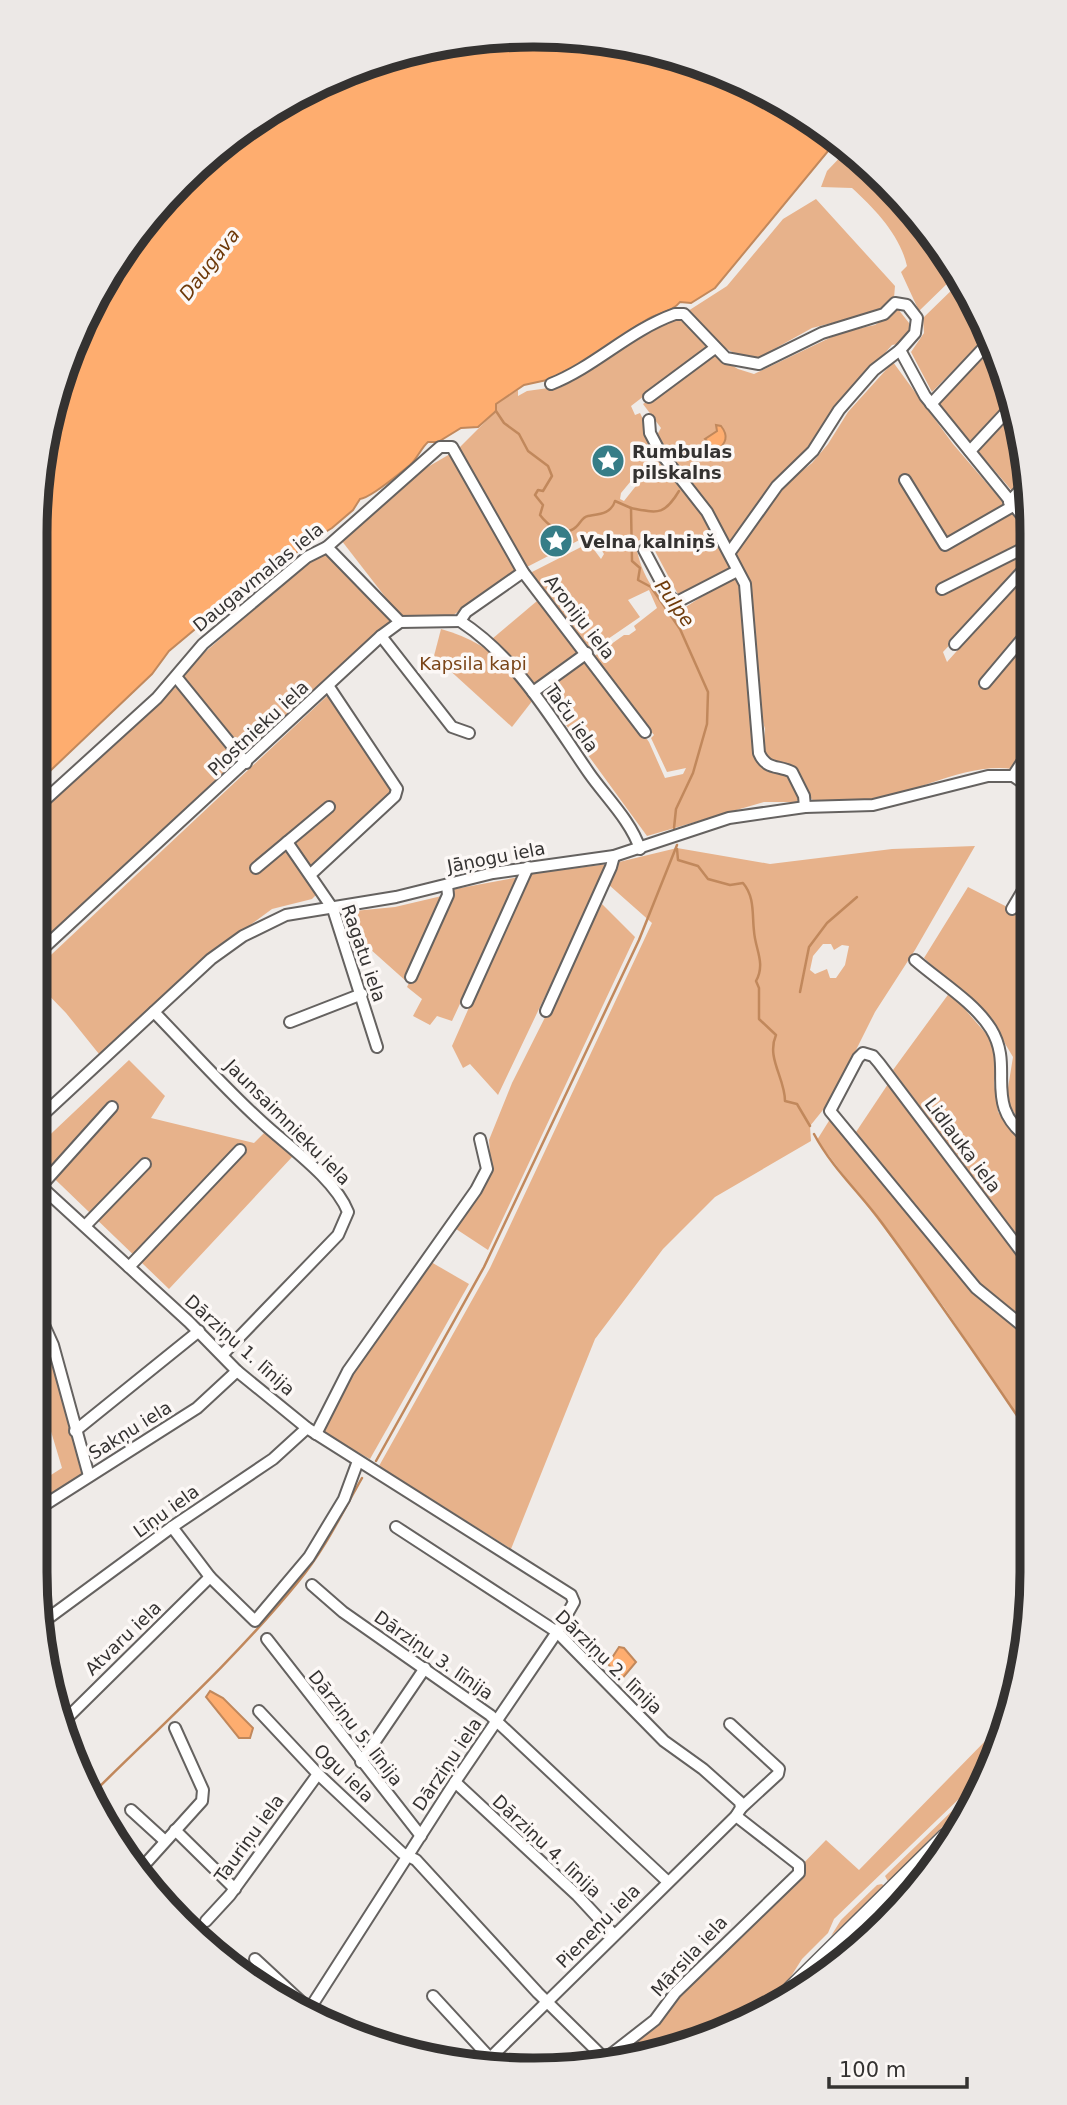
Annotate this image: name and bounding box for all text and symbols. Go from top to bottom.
water label: Daugava [174,224,244,304]
place label: Rumbulas pilskalns [632,441,732,483]
place icon: Rumbulas pilskalns [589,442,627,480]
street label: Daugavmalas iela [189,518,327,636]
place icon: Velna kalniņš [537,522,575,560]
place label: Velna kalniņš [580,531,715,552]
street label: Aroniju iela [541,571,619,663]
water label: Pulpe [651,575,699,631]
park label: Kapsila kapi [419,653,527,674]
street label: Plostnieku iela [203,676,313,780]
street label: Taču iela [540,679,603,756]
street label: Jāņogu iela [444,837,547,877]
street label: Ragatu iela [337,901,391,1005]
street label: Jaunsaimnieku iela [220,1054,355,1189]
street label: Lidlauka iela [921,1094,1005,1196]
street label: Dārziņu 1. līnija [181,1290,299,1400]
street label: Sakņu iela [85,1396,175,1464]
street label: Līņu iela [129,1480,203,1542]
street label: Atvaru iela [81,1597,165,1679]
street label: Dārziņu 3. līnija [370,1606,498,1704]
street label: Dārziņu 2. līnija [551,1606,667,1718]
street label: Dārziņu 5. līnija [304,1666,408,1790]
street label: Dārziņu iela [408,1714,486,1814]
street label: Ogu iela [310,1739,378,1807]
street label: Tauriņu iela [209,1790,288,1887]
street label: Dārziņu 4. līnija [488,1790,606,1902]
street label: Pieneņu iela [552,1880,644,1972]
street label: Mārsila iela [646,1911,732,2001]
scale bar [829,2046,967,2090]
text: 100 m [839,2058,906,2082]

